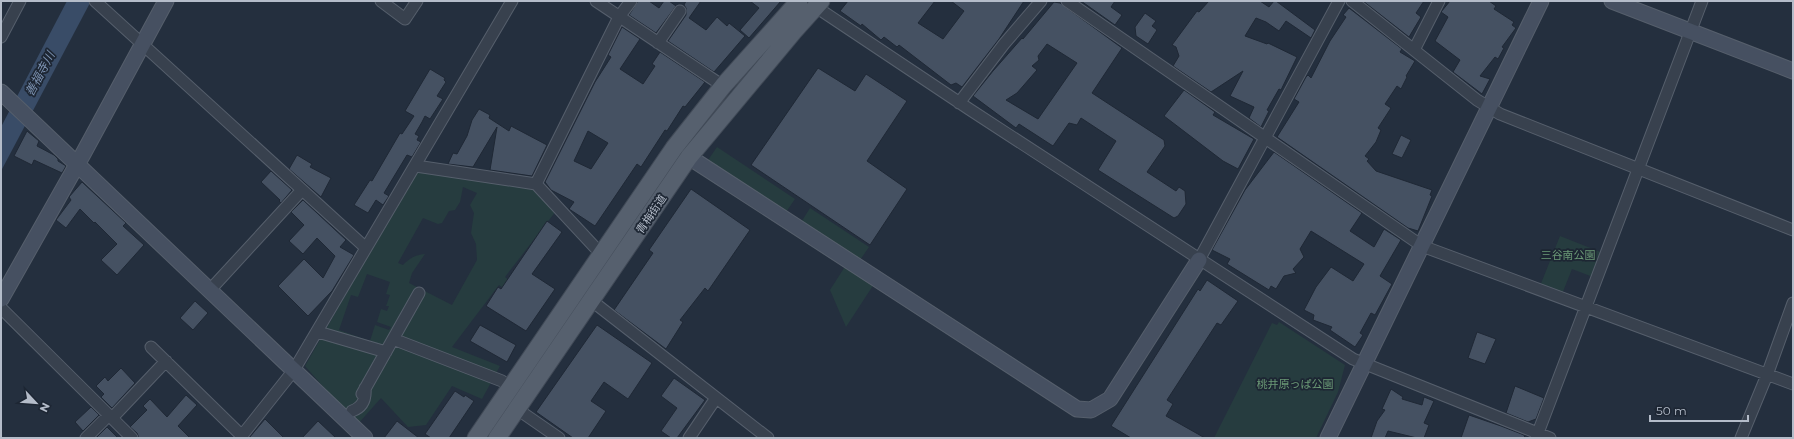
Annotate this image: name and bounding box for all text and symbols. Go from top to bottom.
water label: 善福寺川 [22,47,58,98]
street label: 青梅街道 [633,192,669,236]
park label: 三谷南公園 [1541,248,1596,262]
park label: 桃井原っぱ公園 [1257,377,1334,391]
north arrow [16,383,56,423]
scale bar [1650,397,1748,423]
text: N [37,400,53,414]
text: 50 m [1656,403,1687,418]

